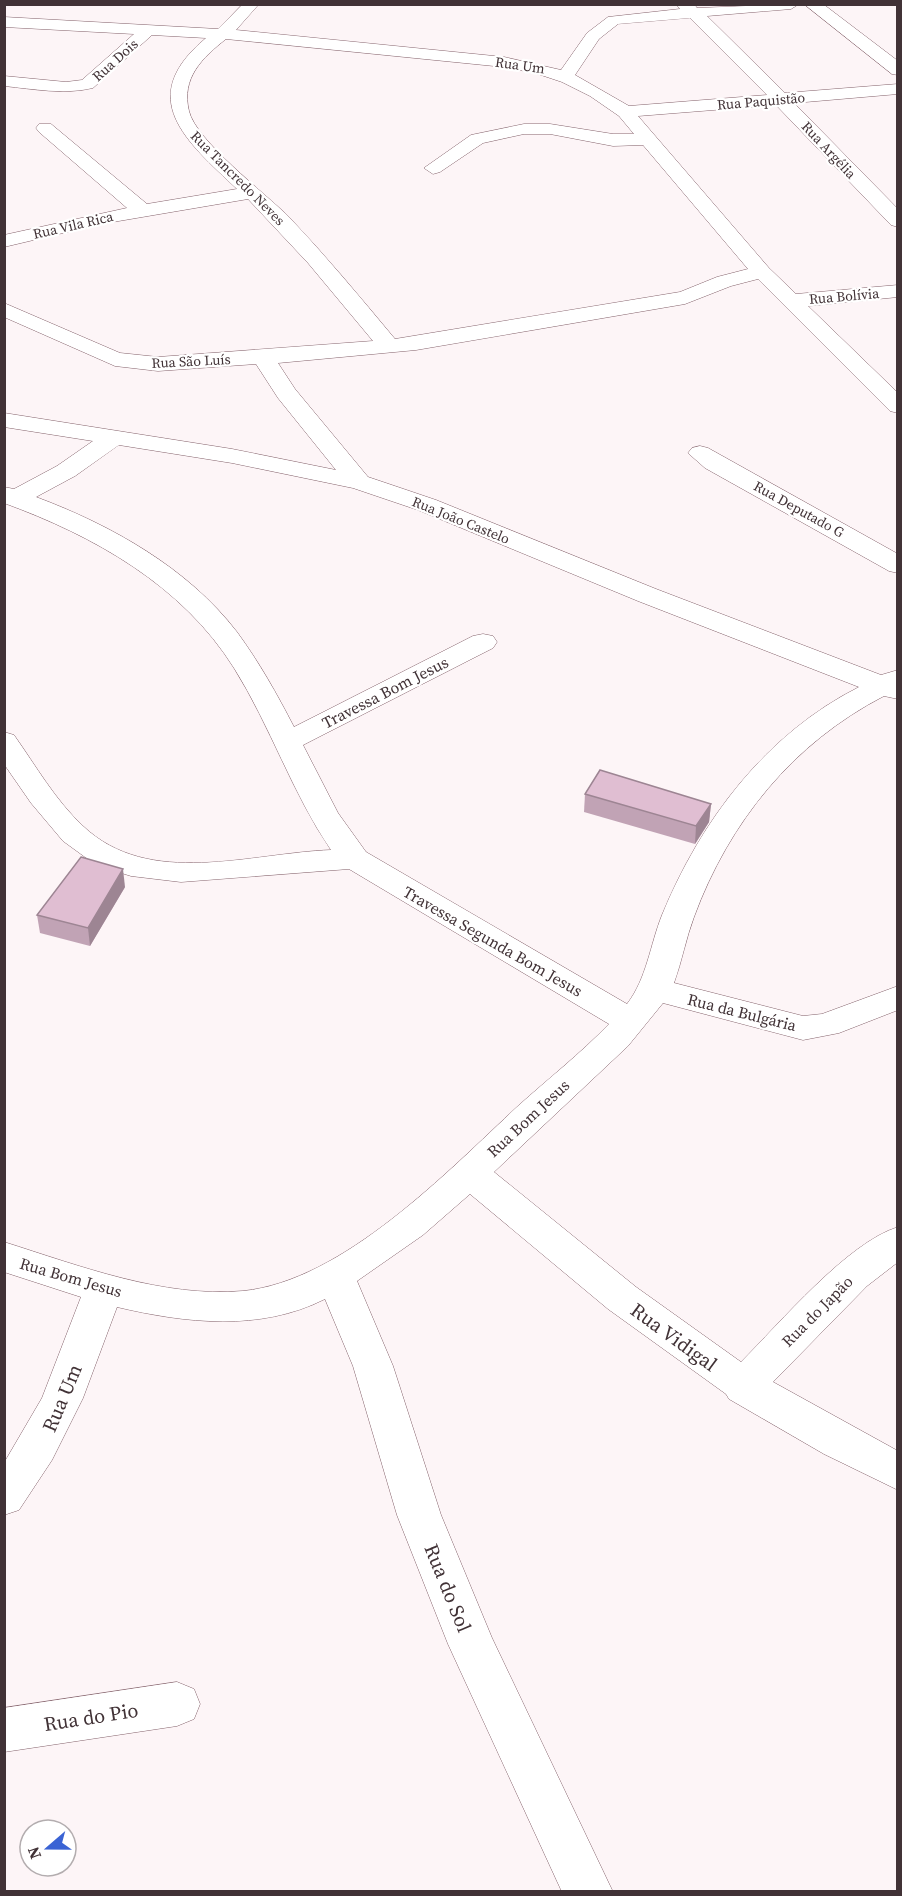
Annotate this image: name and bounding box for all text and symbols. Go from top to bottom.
street label: Rua Dois [88,34,142,86]
street label: Rua Um [494,52,546,78]
street label: Rua Paquistão [716,87,806,115]
street label: Rua Argélia [797,117,862,184]
street label: Rua Tancredo Neves [186,126,290,230]
street label: Rua Vila Rica [31,206,116,244]
street label: Rua Bolívia [808,283,881,309]
street label: Rua São Luís [151,349,231,373]
street label: Rua Deputado G [750,476,848,542]
street label: Rua João Castelo [409,491,513,549]
street label: Travessa Bom Jesus [318,651,452,733]
street label: Travessa Segunda Bom Jesus [399,881,587,1001]
street label: Rua da Bulgária [685,988,800,1036]
street label: Rua Bom Jesus [482,1074,574,1162]
street label: Rua Bom Jesus [17,1252,125,1302]
street label: Rua do Japão [776,1270,858,1352]
street label: Rua Vidigal [625,1296,723,1378]
street label: Rua Um [35,1360,89,1436]
street label: Rua do Sol [418,1540,478,1637]
street label: Rua do Pio [42,1696,140,1738]
north arrow [18,1818,78,1878]
text: N [21,1844,46,1862]

